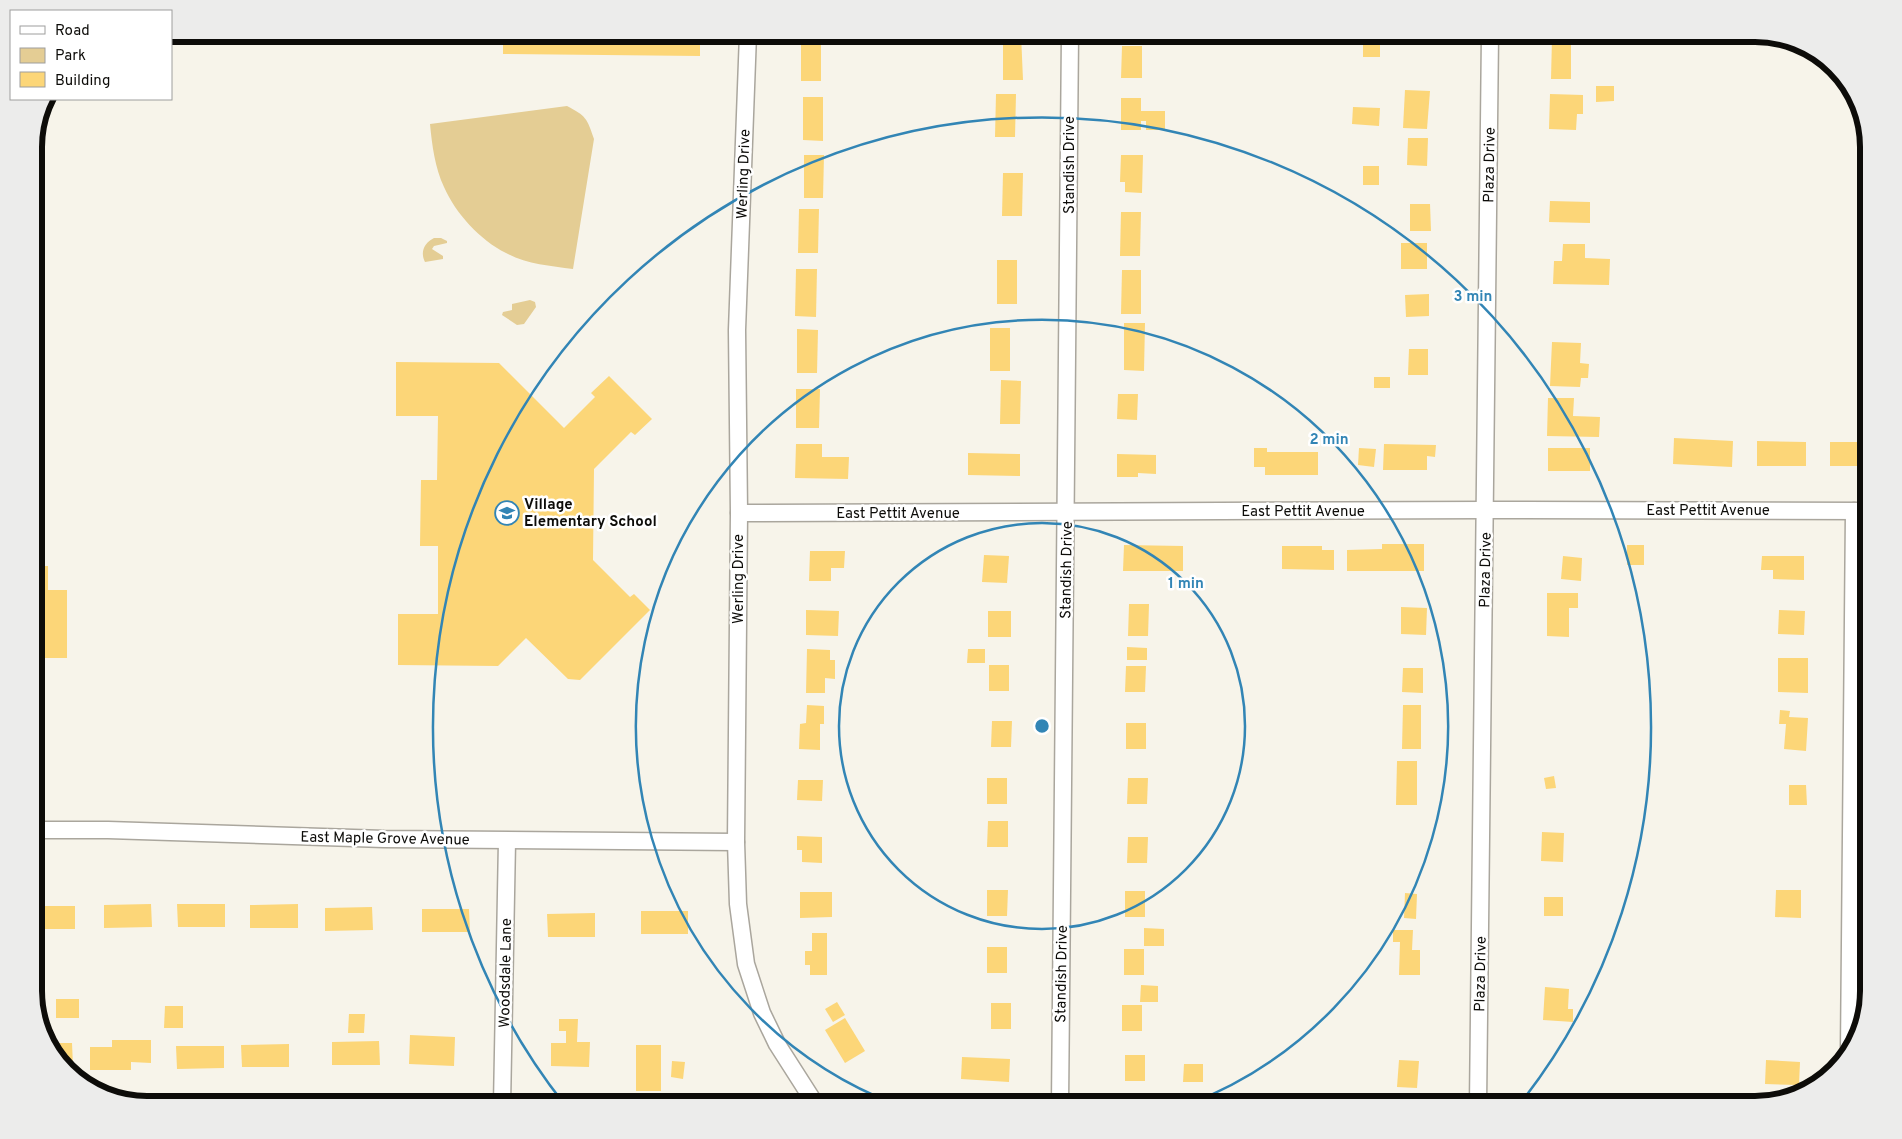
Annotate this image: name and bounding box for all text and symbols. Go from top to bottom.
legend [10,10,172,100]
text: Road [55,22,90,41]
text: Park [55,47,86,66]
text: Building [55,72,110,91]
street label: Standish Drive [1061,116,1080,214]
street label: Plaza Drive [1480,127,1501,203]
street label: Werling Drive [733,129,756,219]
text: 3 min [1453,288,1493,307]
text: 2 min [1309,431,1349,450]
place label: Village Elementary School [524,496,657,532]
school or university icon: Village Elementary School [494,500,520,526]
street label: East Pettit Avenue [1646,502,1770,521]
street label: East Pettit Avenue [1241,503,1365,522]
street label: East Pettit Avenue [836,505,960,524]
street label: Standish Drive [1057,521,1078,619]
street label: Plaza Drive [1476,532,1497,608]
street label: Werling Drive [730,534,749,624]
text: 1 min [1168,575,1204,594]
centre of rings [1033,717,1051,735]
street label: East Maple Grove Avenue [300,829,470,850]
street label: Woodsdale Lane [496,918,517,1028]
street label: Standish Drive [1052,925,1073,1023]
street label: Plaza Drive [1471,936,1492,1012]

